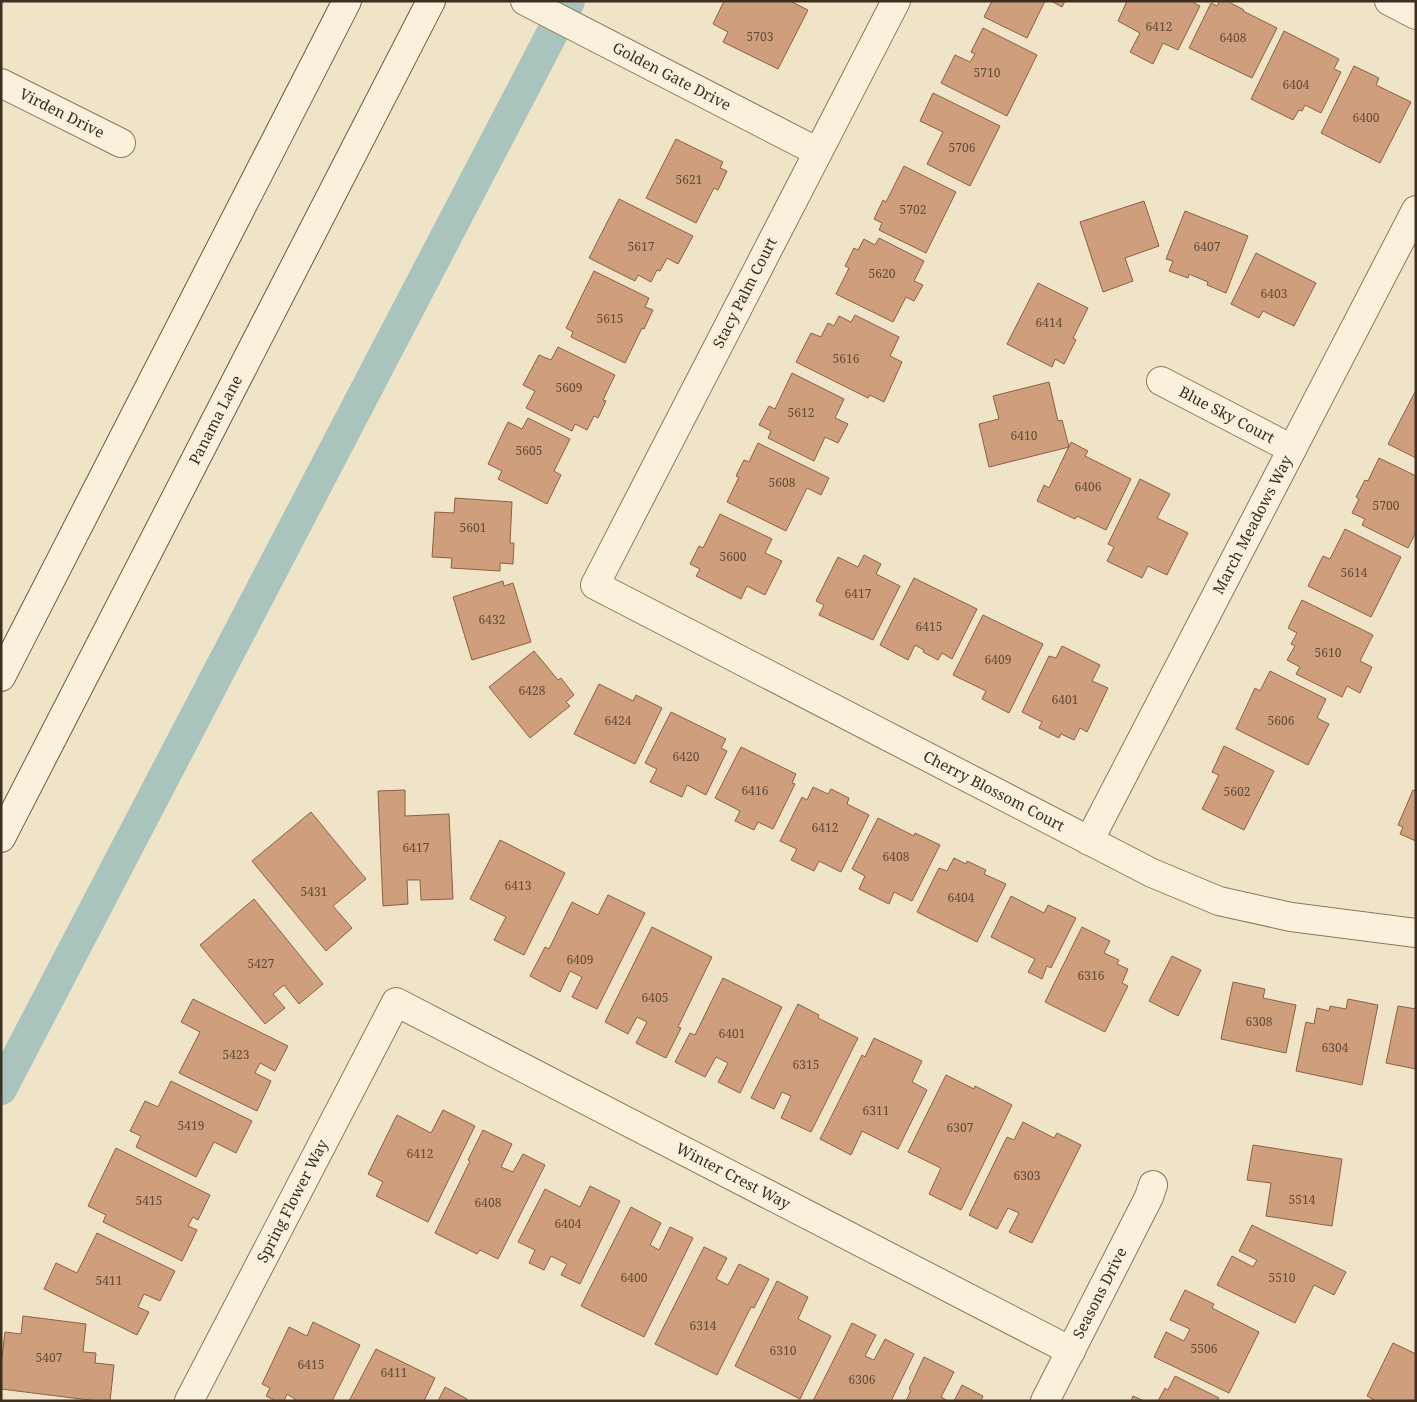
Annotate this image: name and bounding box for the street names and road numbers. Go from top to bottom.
street label: Golden Gate Drive [609,37,735,115]
street label: Virden Drive [16,83,108,142]
street label: Stacy Palm Court [708,234,781,351]
street label: Panama Lane [184,371,246,468]
street label: Blue Sky Court [1176,381,1278,447]
street label: March Meadows Way [1208,451,1296,597]
street label: Cherry Blossom Court [920,746,1068,835]
street label: Spring Flower Way [251,1135,332,1266]
street label: Winter Crest Way [673,1138,795,1213]
street label: Seasons Drive [1067,1244,1131,1342]

